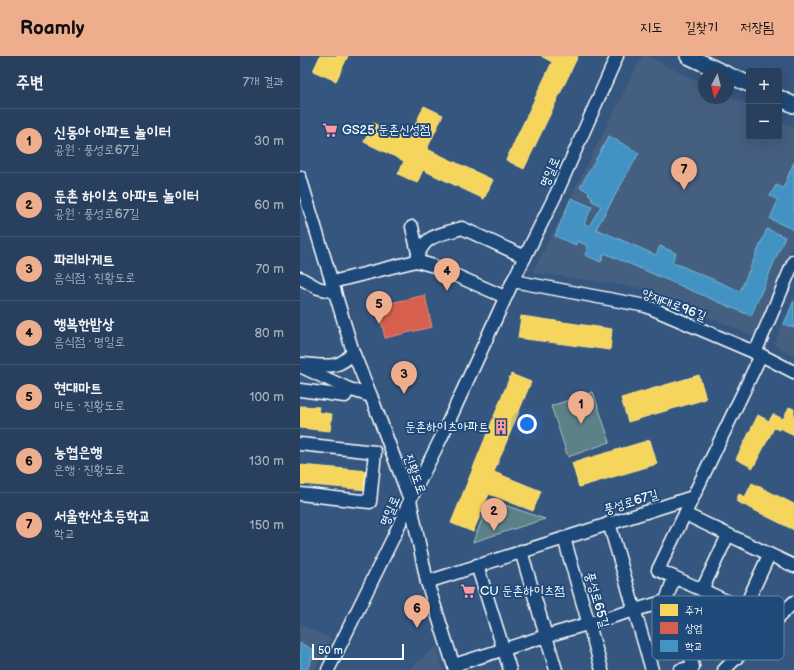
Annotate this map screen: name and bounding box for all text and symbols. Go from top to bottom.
text: Roamly [20,17,84,40]
text: 지도 [640,19,662,36]
text: 길찾기 [684,19,718,36]
text: 저장됨 [740,19,774,36]
north arrow [698,68,734,104]
map controls [746,68,782,140]
button: + [746,68,782,104]
text: 주변 [16,73,43,93]
text: 7개 결과 [243,74,284,90]
button: − [746,104,782,140]
supermarket icon: GS25 둔촌신성점 [321,121,339,139]
place label: GS25 둔촌신성점 [342,122,431,138]
text: 신동아 아파트 놀이터 [54,123,171,142]
text: 1 [26,133,32,149]
text: 30 m [254,133,284,149]
text: 공원 · 풍성로67길 [54,142,140,158]
street label: 명일로 [536,154,564,190]
pin: 7 [671,157,697,190]
text: 둔촌 하이츠 아파트 놀이터 [54,187,199,206]
text: 2 [25,197,33,213]
text: 60 m [254,197,284,213]
text: 공원 · 풍성로67길 [54,206,140,222]
text: 파리바게트 [54,251,114,270]
pin: 4 [434,258,460,291]
text: 3 [25,261,33,277]
text: 70 m [256,261,284,277]
text: 음식점 · 진황도로 [54,270,136,286]
street label: 양재대로96길 [640,285,708,325]
pin: 5 [366,291,392,324]
text: 행복한밥상 [54,315,114,334]
text: 4 [25,325,33,341]
text: 80 m [255,325,284,341]
text: 음식점 · 명일로 [54,334,125,350]
pin: 3 [391,361,417,394]
text: 현대마트 [54,379,102,398]
text: 5 [25,389,33,405]
text: 100 m [249,389,284,405]
pin: 1 [568,391,594,424]
text: 마트 · 진황도로 [54,398,125,414]
your location [517,414,537,434]
building icon: 둔촌하이츠아파트 [492,418,510,436]
place label: 둔촌하이츠아파트 [405,419,489,435]
text: 농협은행 [54,443,102,462]
street label: 진황도로 [400,452,430,496]
text: 6 [25,453,33,469]
text: 130 m [249,453,284,469]
text: 은행 · 진황도로 [54,462,125,478]
street label: 풍성로67길 [602,486,660,518]
street label: 명일로 [376,493,404,529]
pin: 2 [481,498,507,531]
text: 서울한산초등학교 [54,507,151,526]
text: 7 [25,517,33,533]
text: 150 m [250,517,284,533]
text: 학교 [54,526,75,542]
street label: 풍성로65길 [581,570,613,630]
supermarket icon: CU 둔촌하이츠점 [459,582,477,600]
place label: CU 둔촌하이츠점 [480,583,565,599]
pin: 6 [404,595,430,628]
legend [652,596,784,660]
text: 주거 [685,604,703,617]
text: 상업 [685,622,703,635]
text: 학교 [685,640,703,653]
scale bar [312,642,404,661]
text: 50 m [318,644,343,657]

